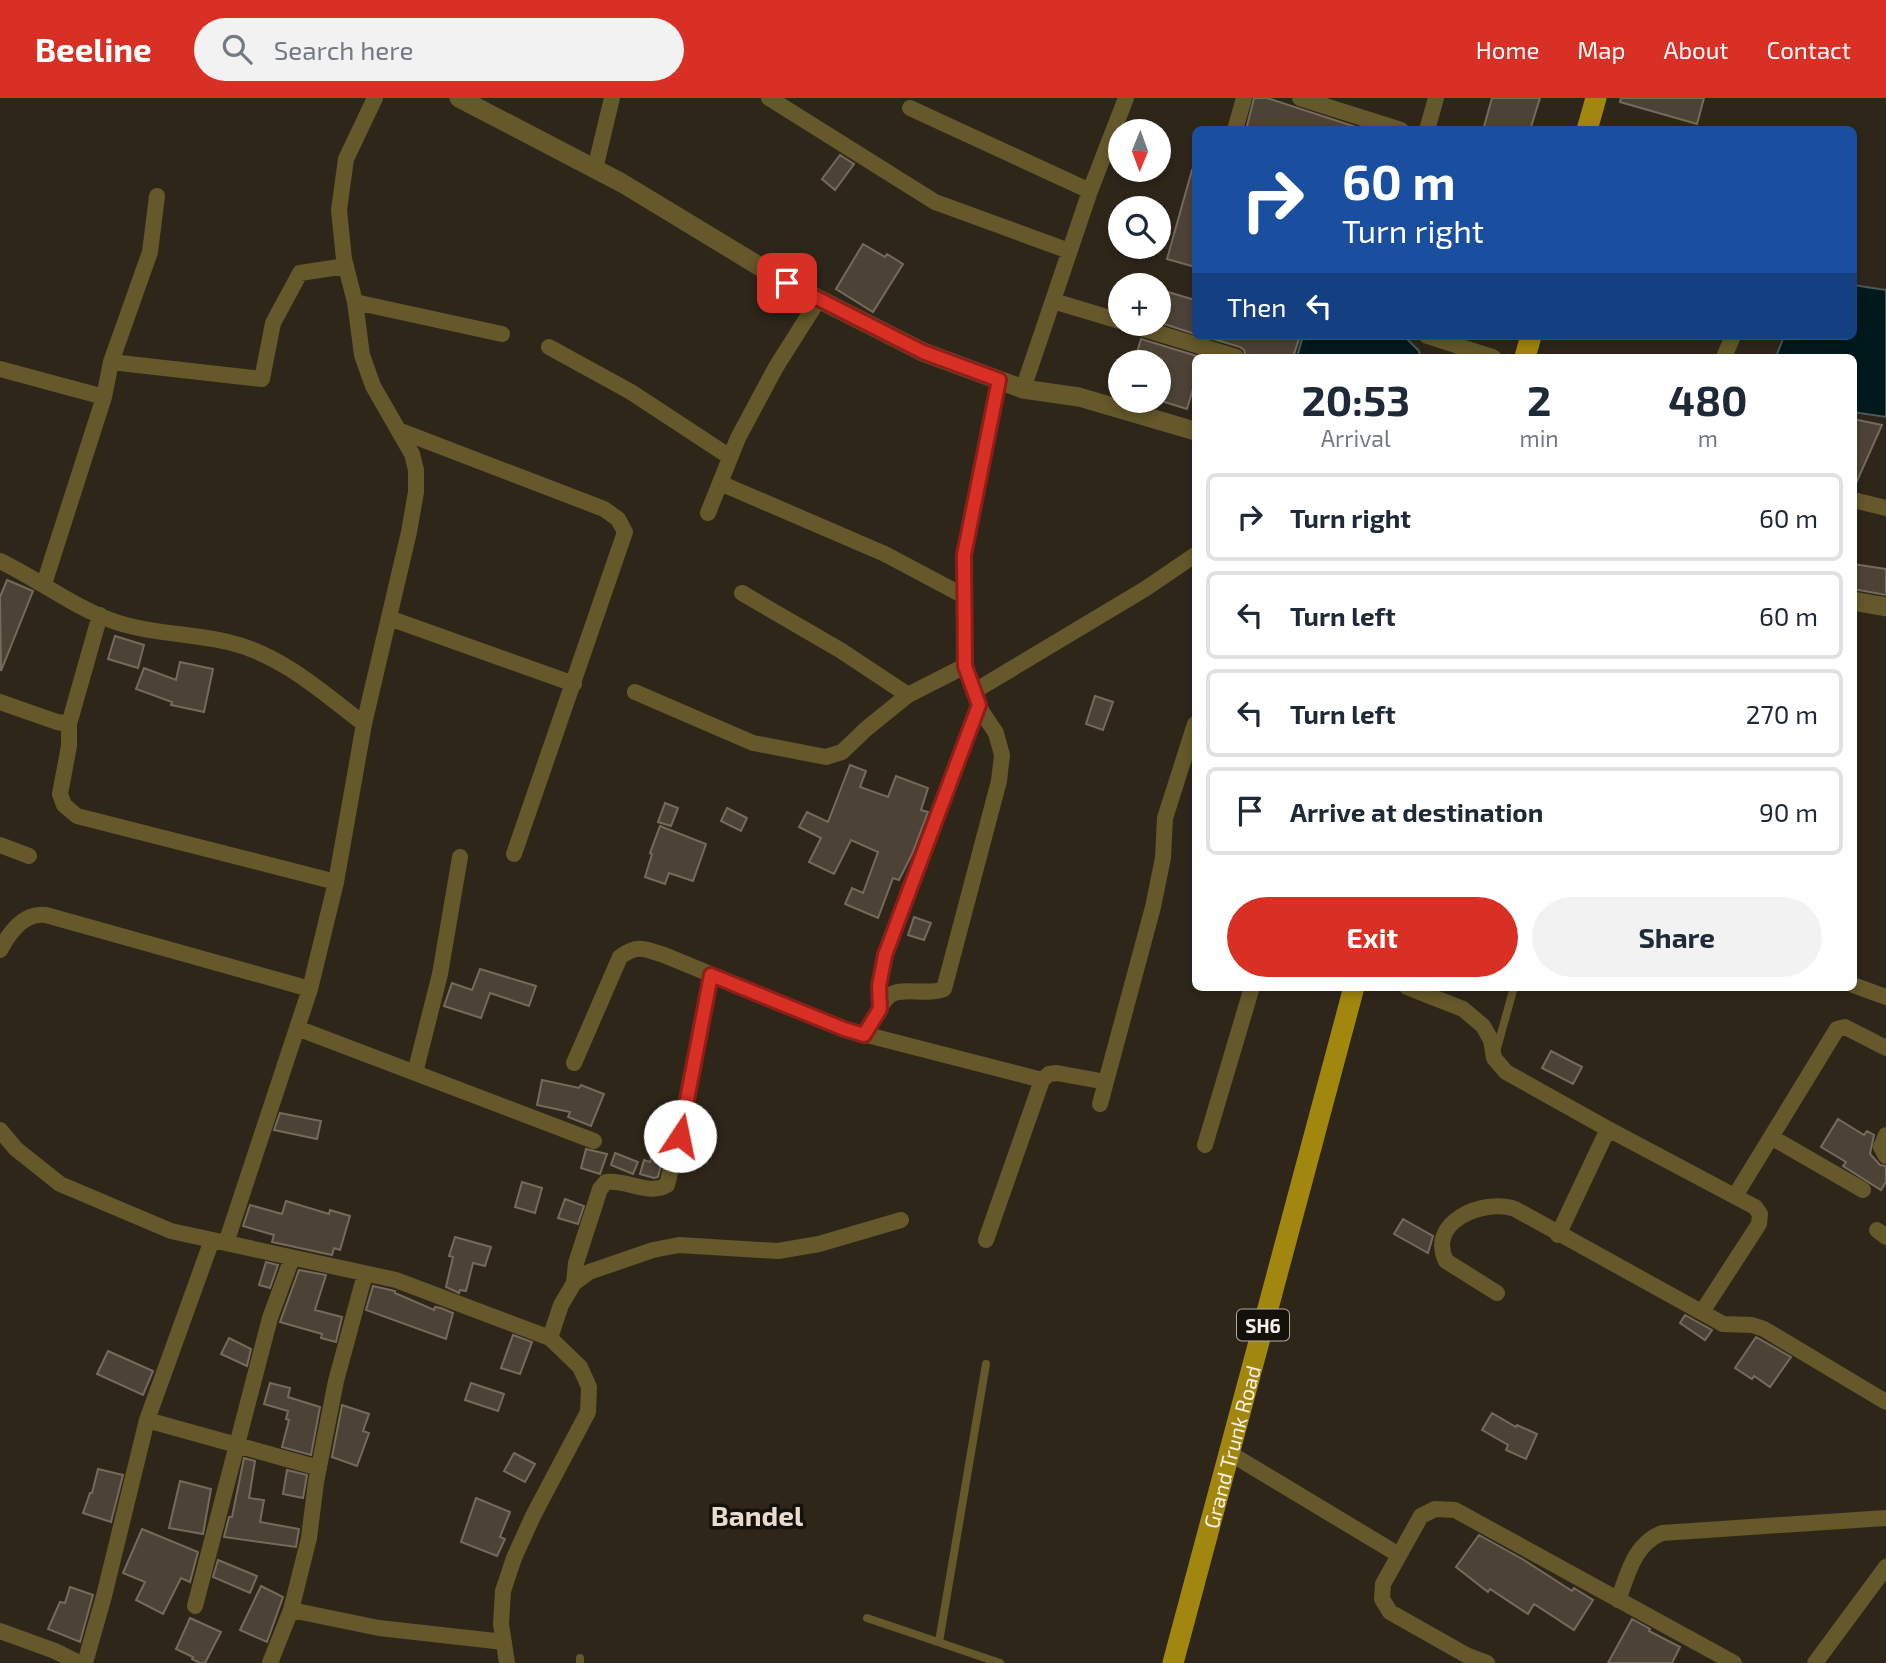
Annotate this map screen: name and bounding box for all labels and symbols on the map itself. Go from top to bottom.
north arrow [1108,119,1171,182]
pin [757,253,817,313]
position arrow [643,1099,717,1173]
road number: SH6 [1237,1310,1289,1340]
street label: Grand Trunk Road [1197,1362,1265,1531]
district label: Bandel [711,1498,804,1532]

